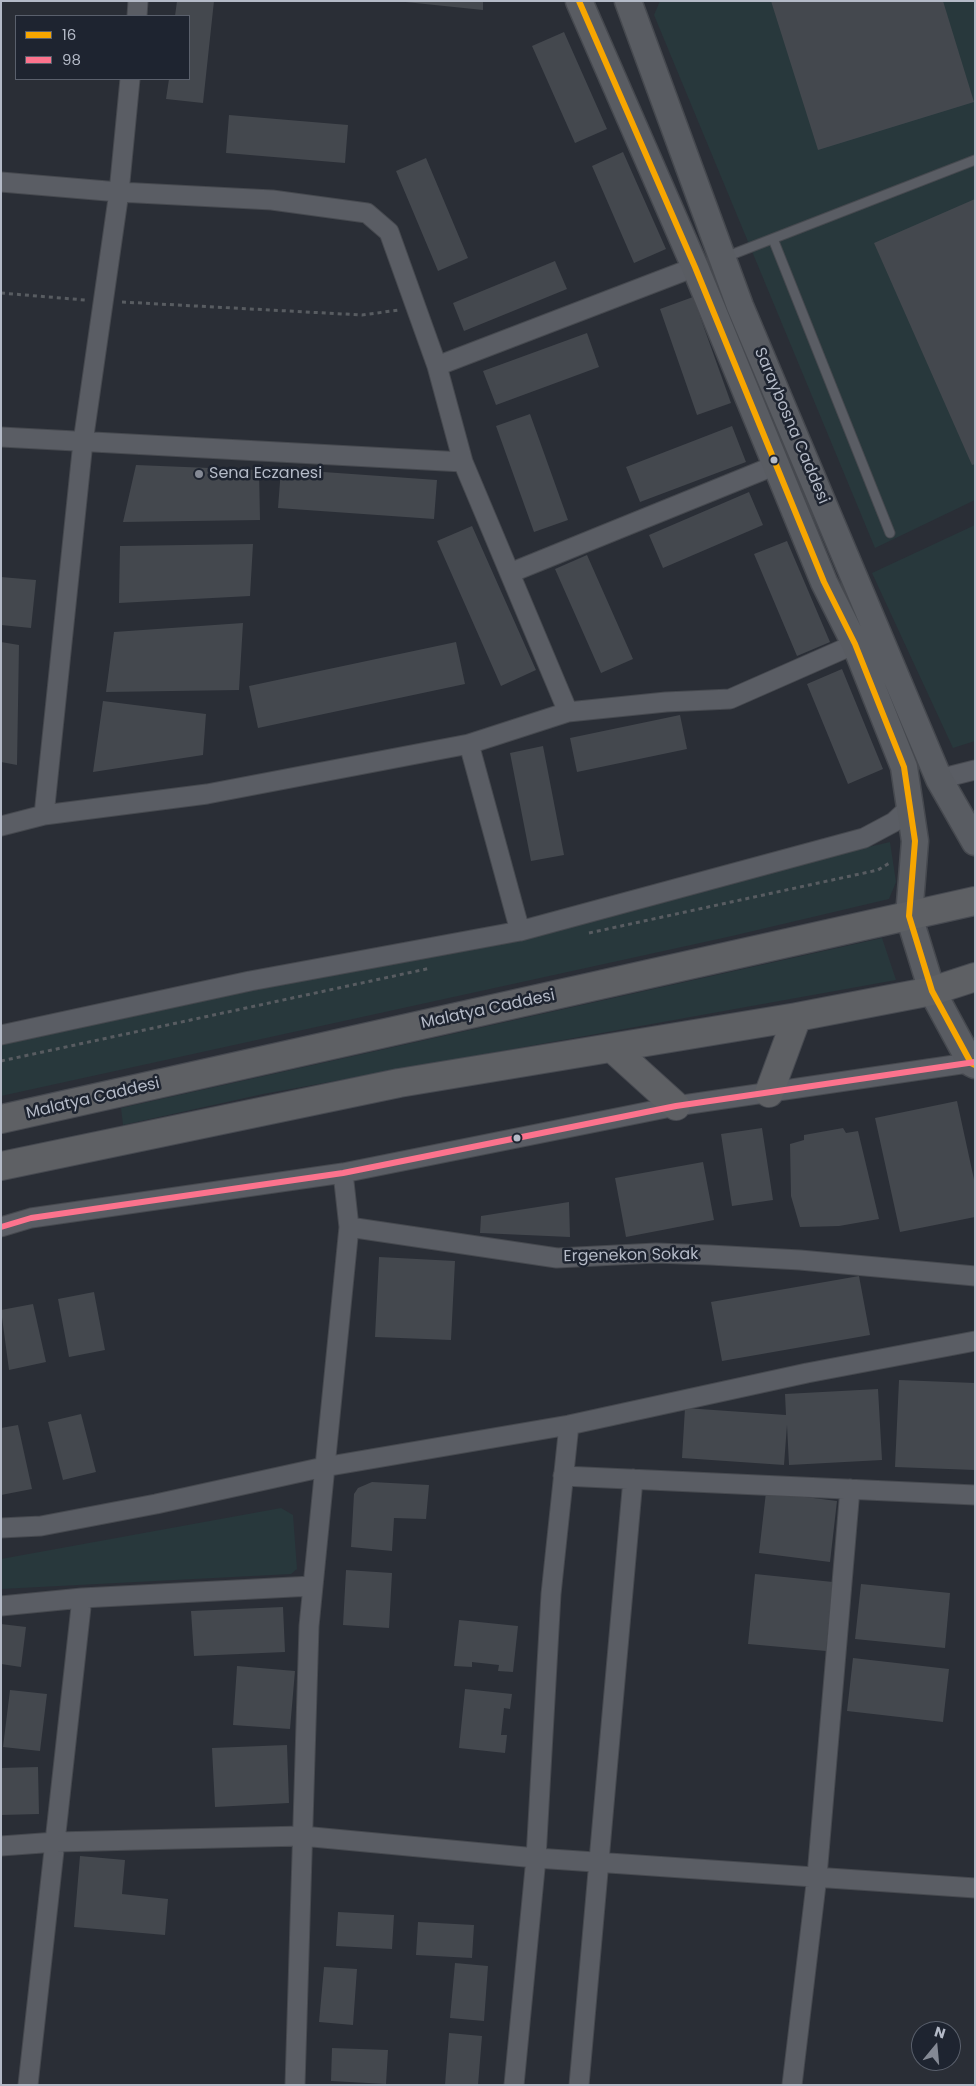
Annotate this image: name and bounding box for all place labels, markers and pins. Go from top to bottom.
unlabelled marker [769,455,779,465]
place label: Sena Eczanesi [209,464,322,484]
marker: Sena Eczanesi [193,468,205,480]
unlabelled marker [512,1133,522,1143]

